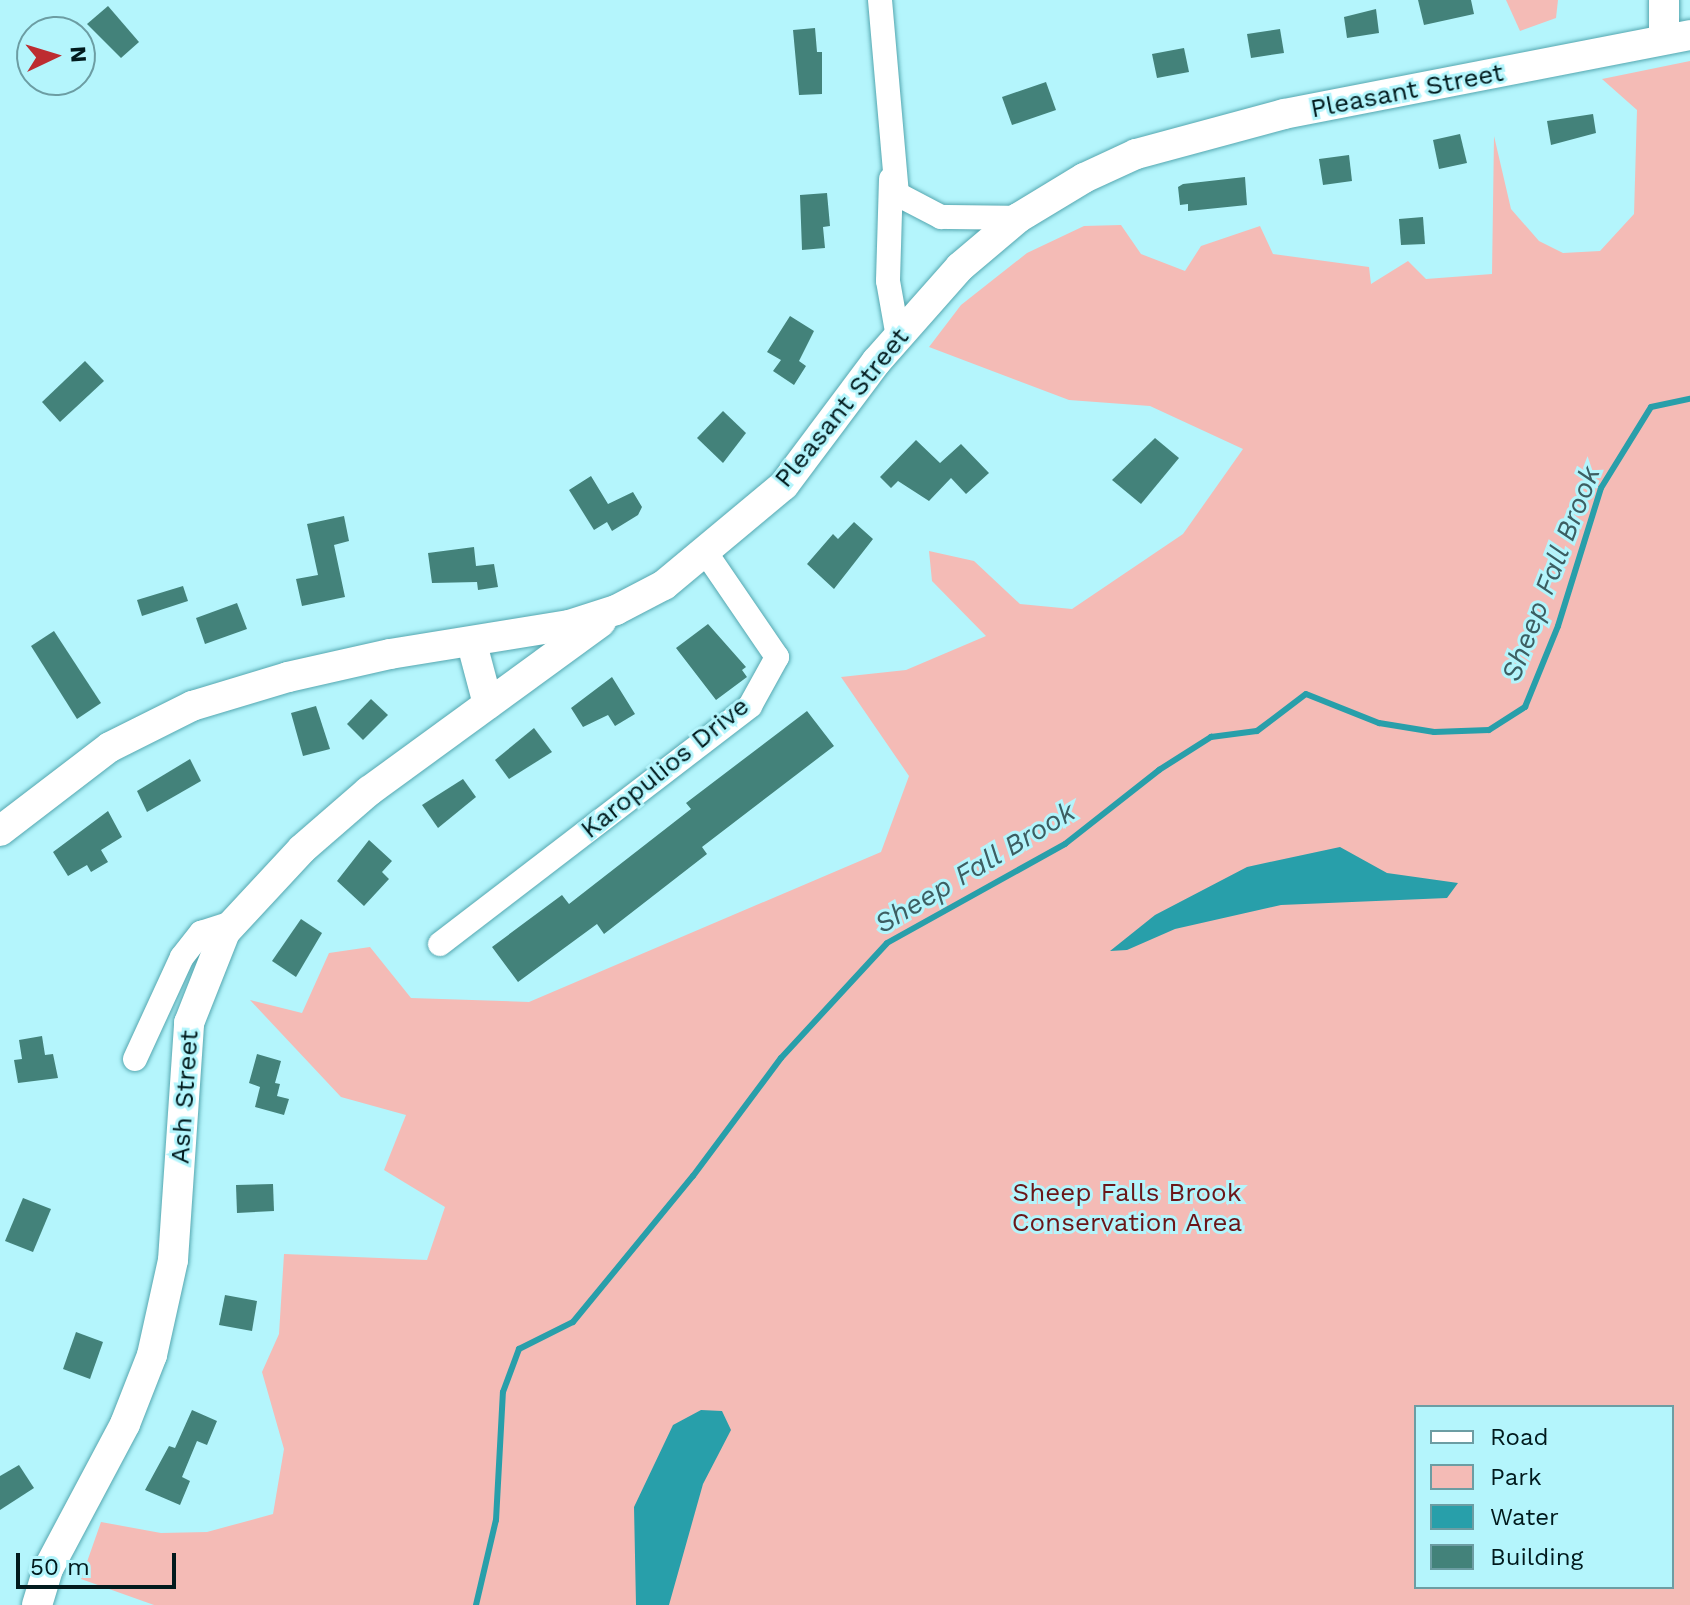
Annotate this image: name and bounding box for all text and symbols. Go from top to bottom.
north arrow [16,16,96,96]
text: N [65,45,91,63]
street label: Pleasant Street [1308,57,1506,125]
street label: Pleasant Street [768,322,916,494]
water label: Sheep Fall Brook [1494,461,1608,687]
street label: Karopulios Drive [575,691,755,845]
water label: Sheep Fall Brook [868,795,1082,941]
street label: Ash Street [165,1029,205,1165]
park label: Sheep Falls Brook Conservation Area [1011,1177,1243,1238]
legend [1414,1405,1674,1589]
text: Road [1490,1423,1549,1451]
text: Park [1490,1463,1542,1491]
text: Water [1490,1503,1559,1531]
scale bar [20,1537,180,1587]
text: Building [1490,1543,1583,1571]
text: 50 m [30,1553,90,1581]

